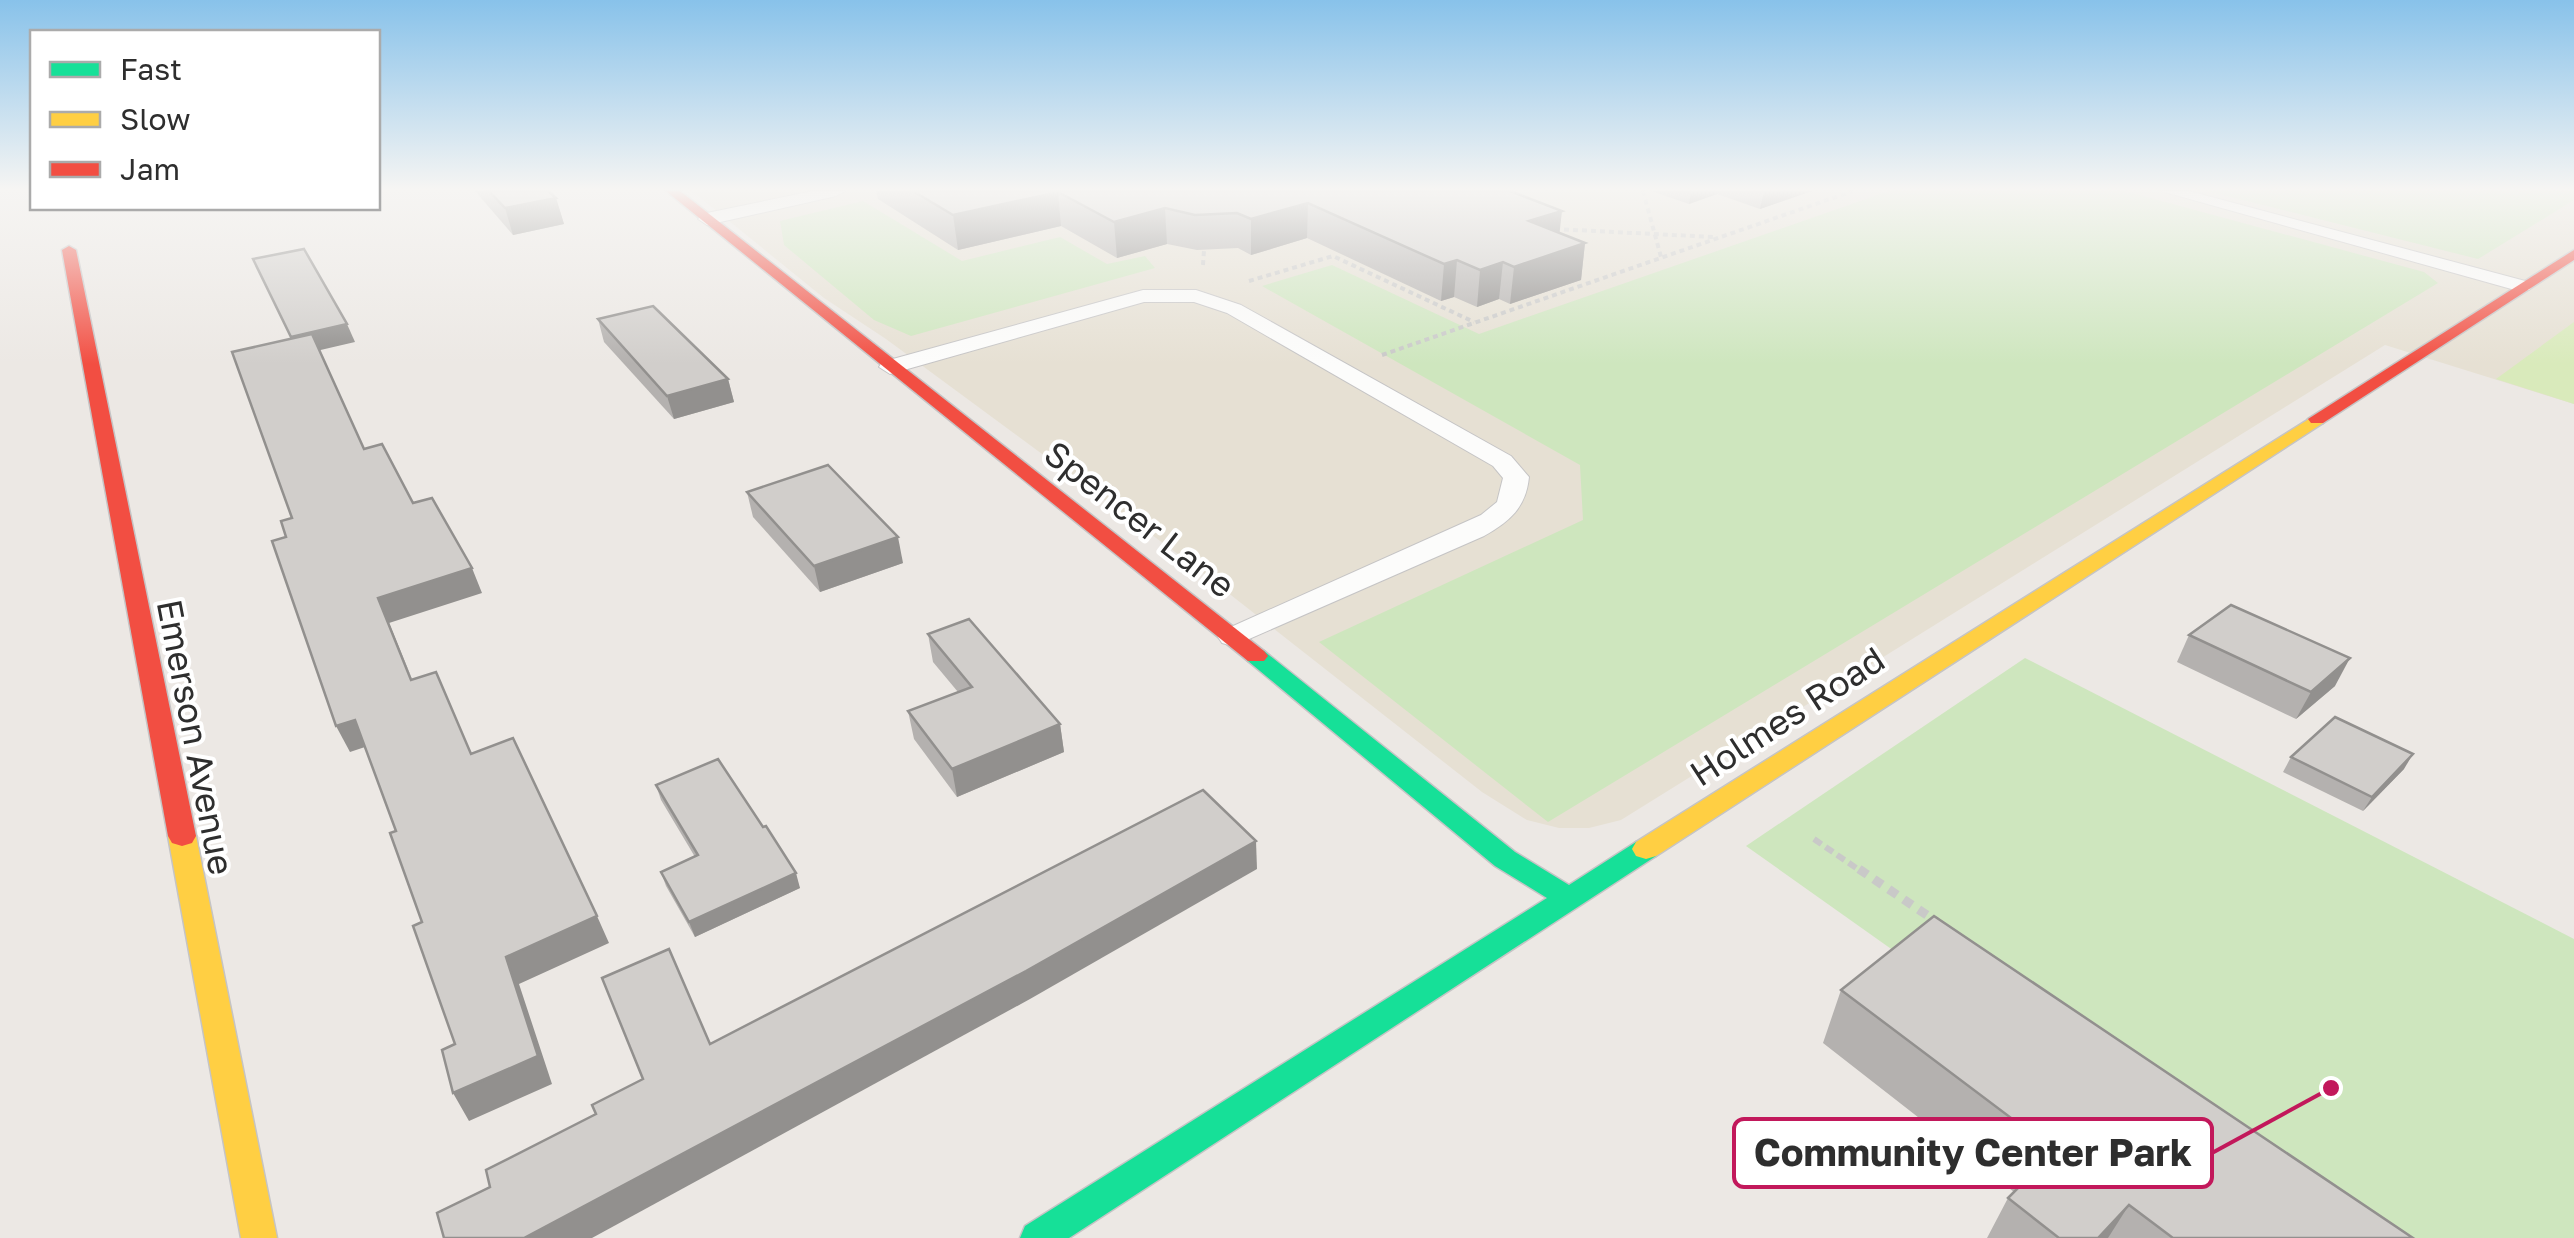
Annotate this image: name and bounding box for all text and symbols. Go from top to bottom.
legend [30,30,380,210]
text: Fast [120,51,182,87]
text: Slow [120,101,191,137]
text: Jam [120,151,180,187]
street label: Spencer Lane [1037,432,1243,606]
street label: Emerson Avenue [149,596,243,878]
street label: Holmes Road [1682,638,1892,794]
callout: Community Center Park [1734,1119,2212,1187]
text: Community Center Park [1754,1129,2192,1175]

